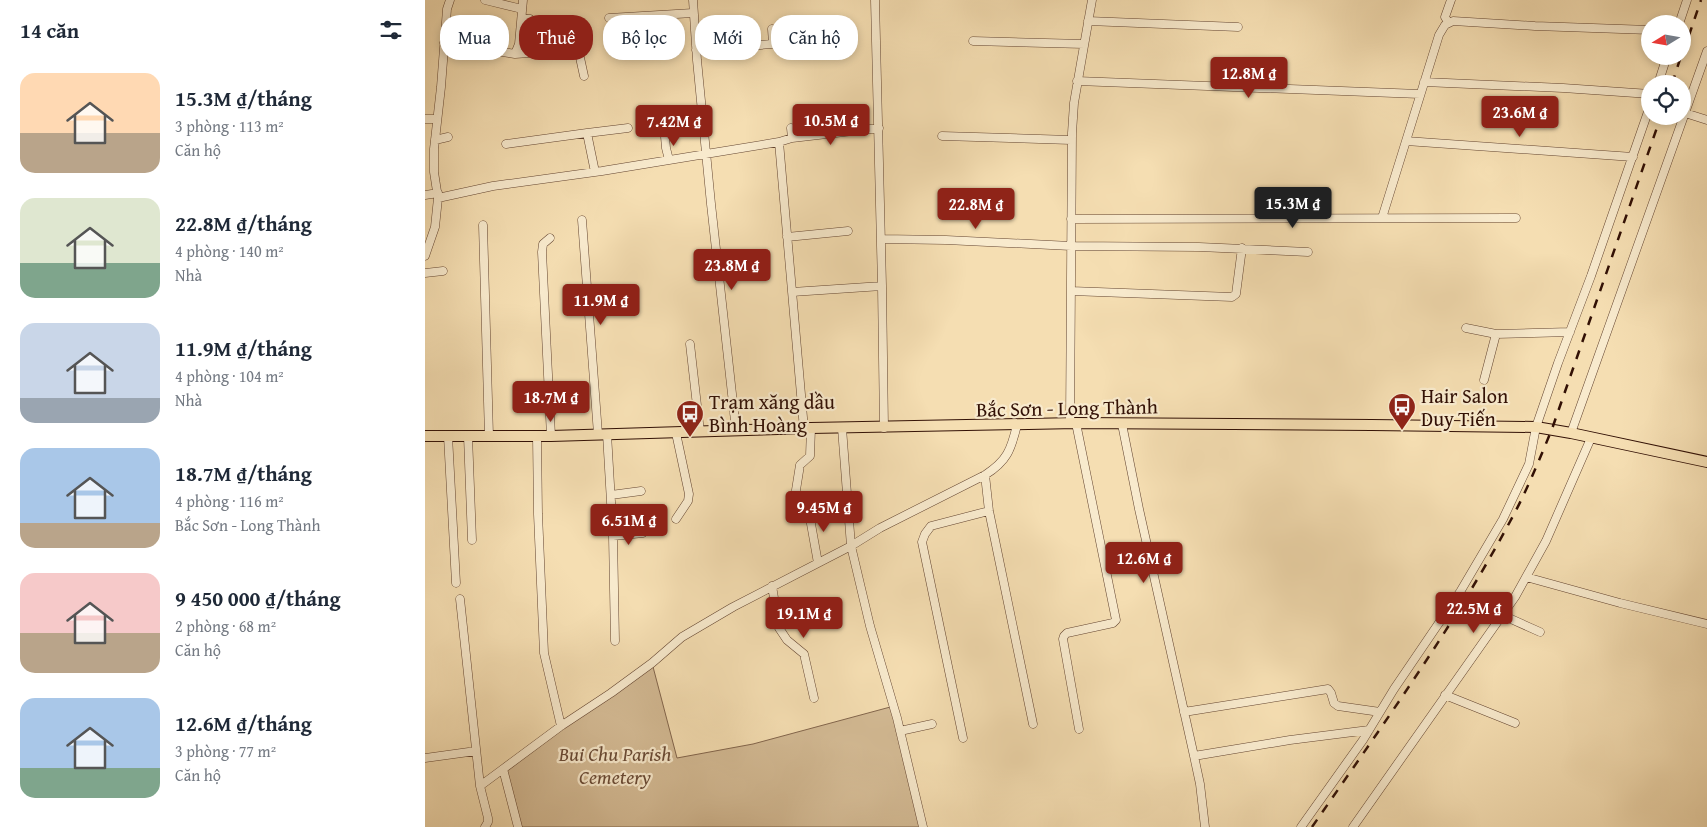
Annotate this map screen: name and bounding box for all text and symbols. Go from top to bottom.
text: 14 căn [20,15,79,46]
chip: Mua [440,15,509,60]
chip: Thuê [519,15,593,60]
chip: Bộ lọc [603,15,685,60]
chip: Mới [695,15,761,60]
chip: Căn hộ [771,15,858,60]
north arrow [1641,15,1691,65]
map controls [1641,15,1691,125]
icon: filters [377,16,405,44]
pin: 12.8M ₫ [1203,56,1295,99]
text: 12.8M ₫ [1222,61,1276,85]
button: locate [1641,75,1691,125]
text: 15.3M ₫/tháng [175,83,312,114]
icon: home [60,93,120,153]
pin: 23.6M ₫ [1474,96,1566,138]
text: 23.6M ₫ [1493,100,1547,124]
pin: 7.42M ₫ [628,104,720,147]
pin: 10.5M ₫ [785,104,877,146]
text: 10.5M ₫ [804,108,858,132]
text: 7.42M ₫ [647,109,701,133]
text: 3 phòng · 113 m² [175,114,284,138]
text: Căn hộ [175,138,221,162]
pin: 15.3M ₫ [1247,186,1339,229]
pin: 22.8M ₫ [930,188,1022,230]
text: 15.3M ₫ [1266,191,1320,215]
text: 22.8M ₫ [949,192,1003,216]
text: 22.8M ₫/tháng [175,208,312,239]
icon: home [60,218,120,278]
text: 4 phòng · 140 m² [175,239,284,263]
pin: 23.8M ₫ [686,248,778,291]
text: 23.8M ₫ [705,253,759,277]
text: Nhà [175,263,202,287]
pin: 11.9M ₫ [555,284,647,326]
text: 11.9M ₫ [574,288,628,312]
text: 11.9M ₫/tháng [175,333,312,364]
icon: home [60,343,120,403]
text: 4 phòng · 104 m² [175,364,284,388]
pin: 18.7M ₫ [505,380,597,423]
place label: Hair Salon Duy Tiến [1421,381,1508,433]
text: 18.7M ₫ [524,385,578,409]
place label: Trạm xăng dầu Bình Hoàng [709,387,835,439]
text: Nhà [175,388,202,412]
street label: Bắc Sơn - Long Thành [976,391,1158,424]
bus stop icon: Hair Salon Duy Tiến [1387,392,1417,431]
bus stop icon: Trạm xăng dầu Bình Hoàng [675,399,705,438]
text: 18.7M ₫/tháng [175,458,312,489]
icon: home [60,468,120,528]
text: 4 phòng · 116 m² [175,489,284,513]
pin: 9.45M ₫ [778,490,870,533]
text: 9.45M ₫ [797,495,851,519]
pin: 6.51M ₫ [583,504,675,546]
text: 6.51M ₫ [602,508,656,532]
text: Bắc Sơn - Long Thành [175,513,320,537]
pin: 12.6M ₫ [1098,542,1190,584]
text: 12.6M ₫ [1117,546,1171,570]
text: 9 450 000 ₫/tháng [175,583,341,614]
pin: 22.5M ₫ [1428,592,1520,634]
icon: home [60,593,120,653]
pin: 19.1M ₫ [758,596,850,639]
text: 22.5M ₫ [1447,596,1501,620]
text: 19.1M ₫ [777,601,831,625]
text: 2 phòng · 68 m² [175,614,276,638]
text: Căn hộ [175,638,221,662]
text: 12.6M ₫/tháng [175,708,312,739]
icon: home [60,718,120,778]
text: 3 phòng · 77 m² [175,739,276,763]
park label: Bui Chu Parish Cemetery [558,739,671,791]
text: Căn hộ [175,763,221,787]

